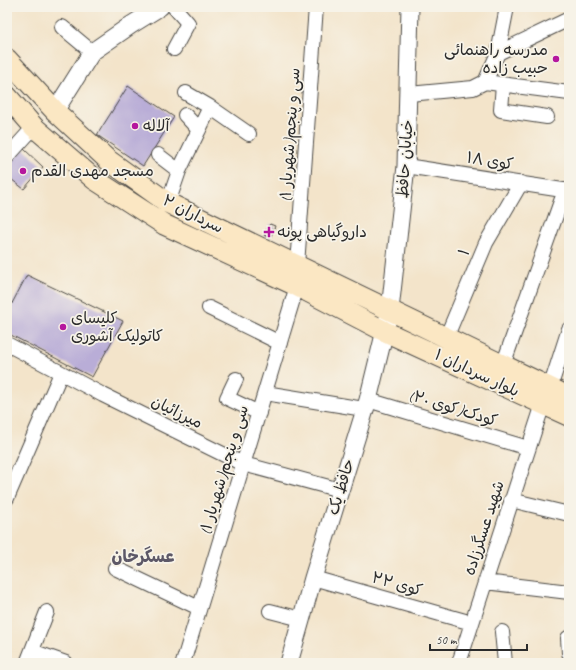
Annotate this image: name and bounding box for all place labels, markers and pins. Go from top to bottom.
place label: مدرسه راهنمائی حبیب زاده [444,40,548,78]
marker: مدرسه راهنمائی حبیب زاده [551,54,561,64]
place label: آلاله [143,116,170,136]
marker: آلاله [130,121,140,131]
place label: مسجد مهدی القدم [31,161,154,183]
marker: مسجد مهدی القدم [18,166,28,176]
place label: داروگیاهی پونه [277,222,367,242]
marker: داروگیاهی پونه [264,227,274,237]
place label: کلیسای کاتولیک آشوری [71,308,163,346]
marker: کلیسای کاتولیک آشوری [58,322,68,332]

